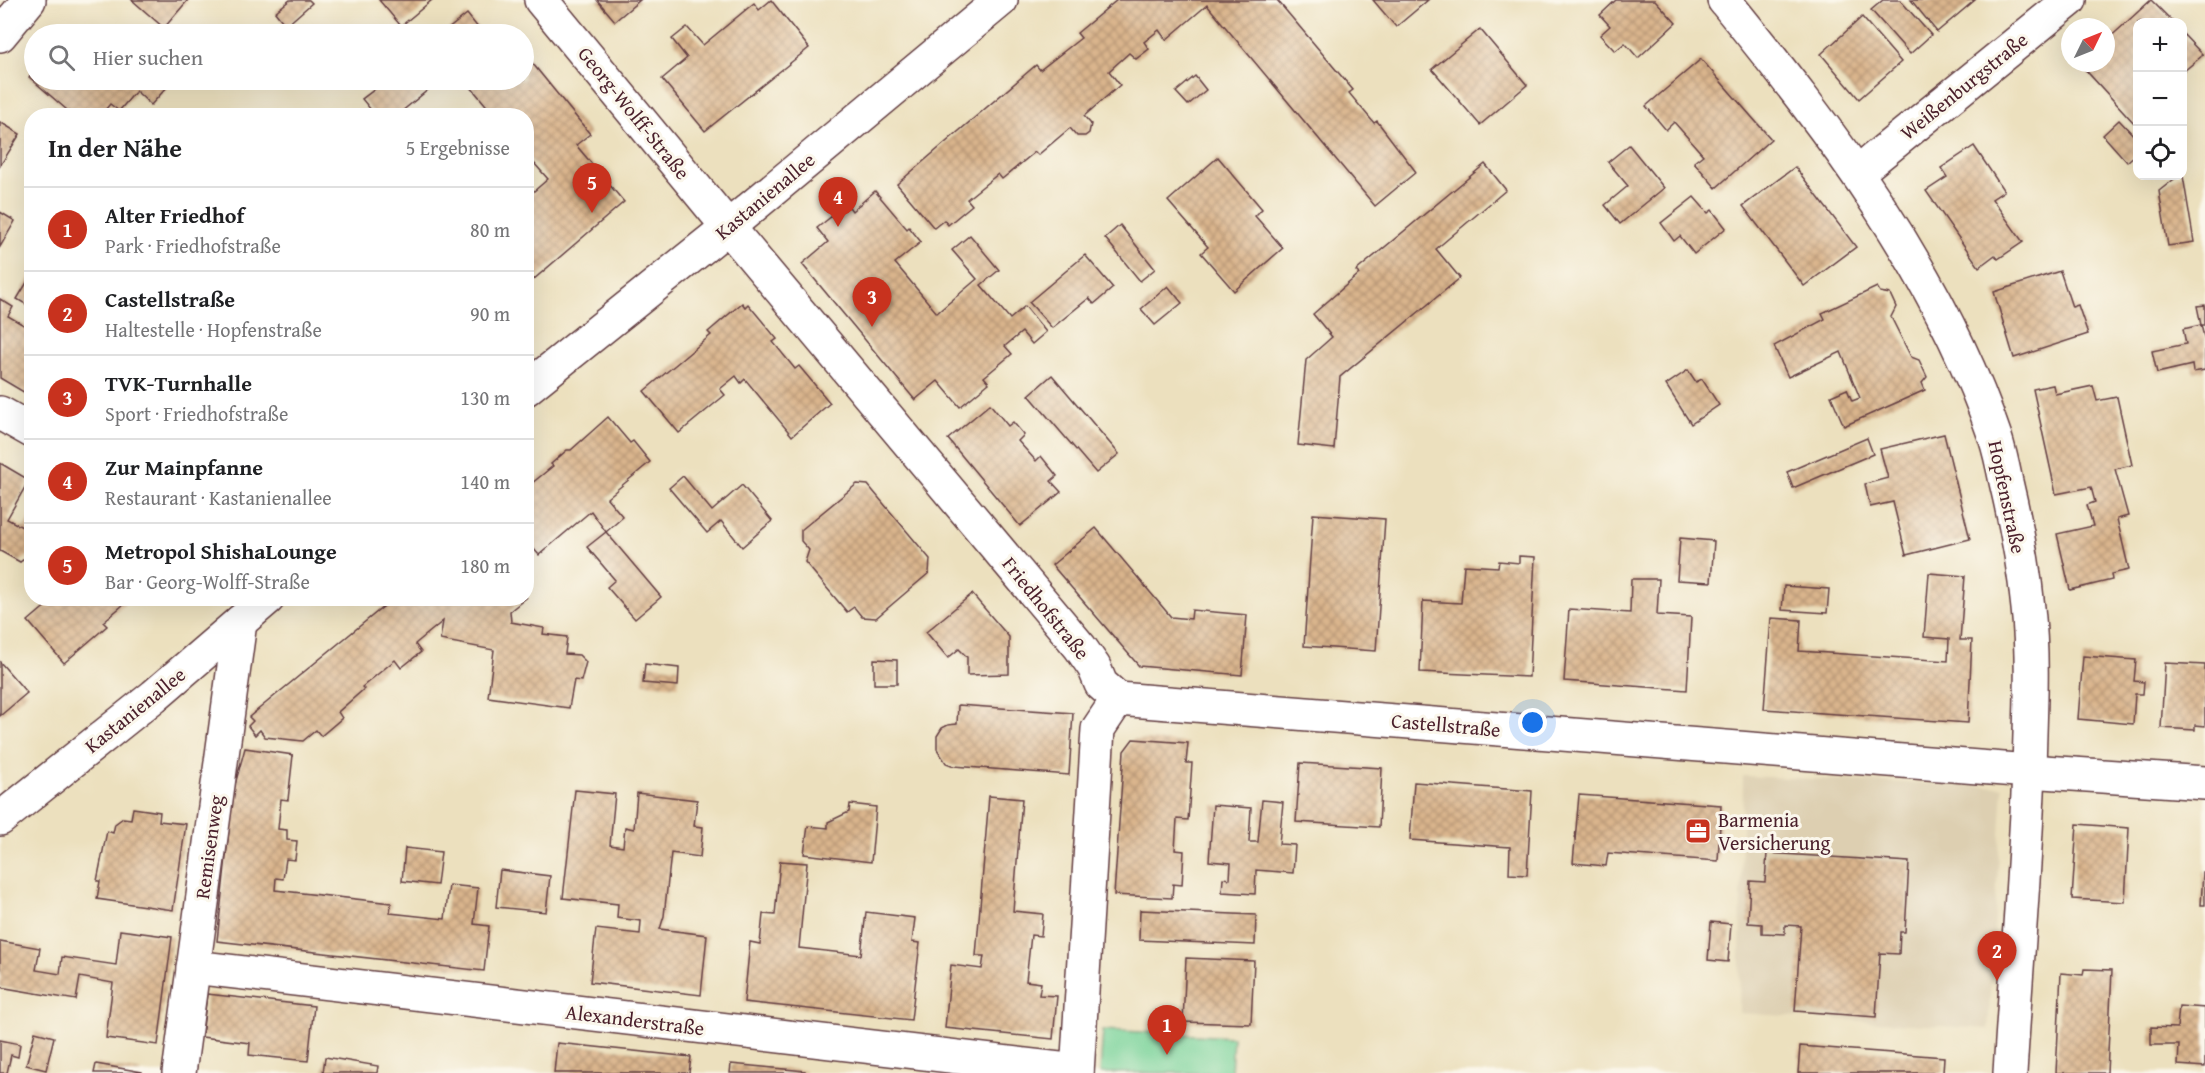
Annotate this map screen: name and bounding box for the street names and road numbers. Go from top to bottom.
street label: Weißenburgstraße [1894,25,2034,146]
street label: Georg-Wolff-Straße [572,40,697,185]
street label: Kastanienallee [708,145,821,246]
street label: Hopfenstraße [1981,438,2034,556]
street label: Friedhofstraße [996,550,1097,665]
street label: Kastanienallee [78,660,191,759]
street label: Castellstraße [1390,705,1502,744]
street label: Remisenweg [187,793,230,901]
street label: Alexanderstraße [564,997,706,1042]

